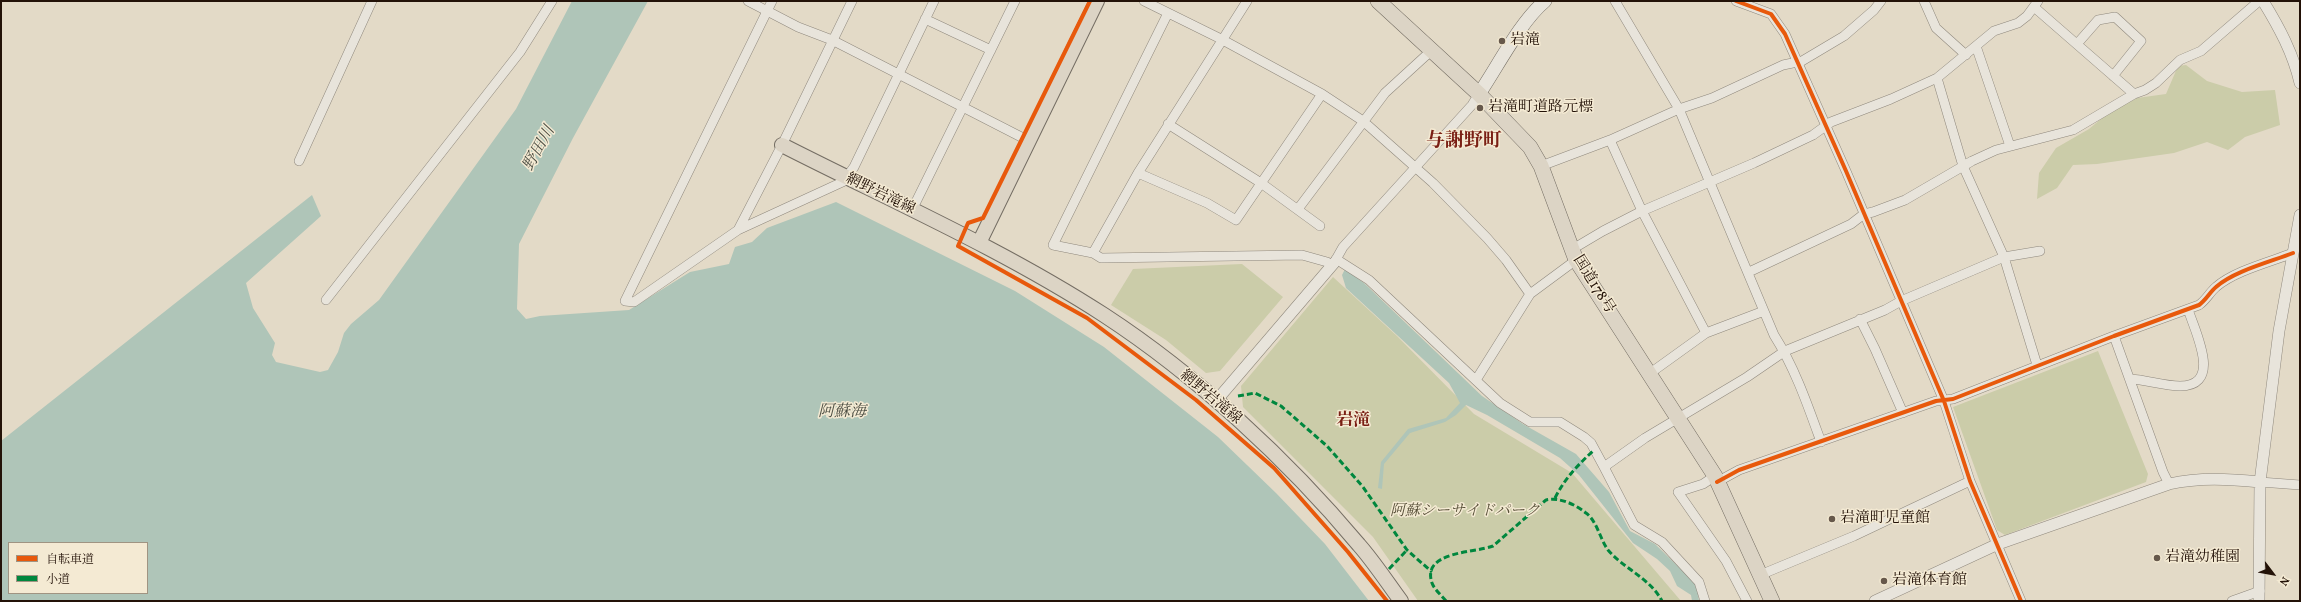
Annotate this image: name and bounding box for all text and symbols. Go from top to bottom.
place label: 岩滝 [1510,32,1540,50]
marker: 岩滝 [1497,36,1507,46]
place label: 岩滝町道路元標 [1488,99,1593,117]
marker: 岩滝町道路元標 [1475,103,1485,113]
water label: 野田川 [520,123,560,175]
district label: 与謝野町 [1426,132,1502,154]
street label: 網野岩滝線 [842,170,918,220]
street label: 国道178号 [1568,253,1618,317]
street label: 網野岩滝線 [1175,367,1245,429]
water label: 阿蘇海 [818,403,866,423]
district label: 岩滝 [1336,412,1370,432]
park label: 阿蘇シーサイドパーク [1390,503,1540,521]
place label: 岩滝町児童館 [1840,510,1930,528]
marker: 岩滝町児童館 [1827,514,1837,524]
legend [8,542,148,594]
place label: 岩滝幼稚園 [2165,549,2240,567]
text: 自転車道 [46,552,94,568]
marker: 岩滝幼稚園 [2152,553,2162,563]
north arrow [2253,554,2293,594]
text: 小道 [46,572,70,588]
place label: 岩滝体育館 [1892,572,1967,590]
text: N [2275,573,2292,588]
marker: 岩滝体育館 [1879,576,1889,586]

